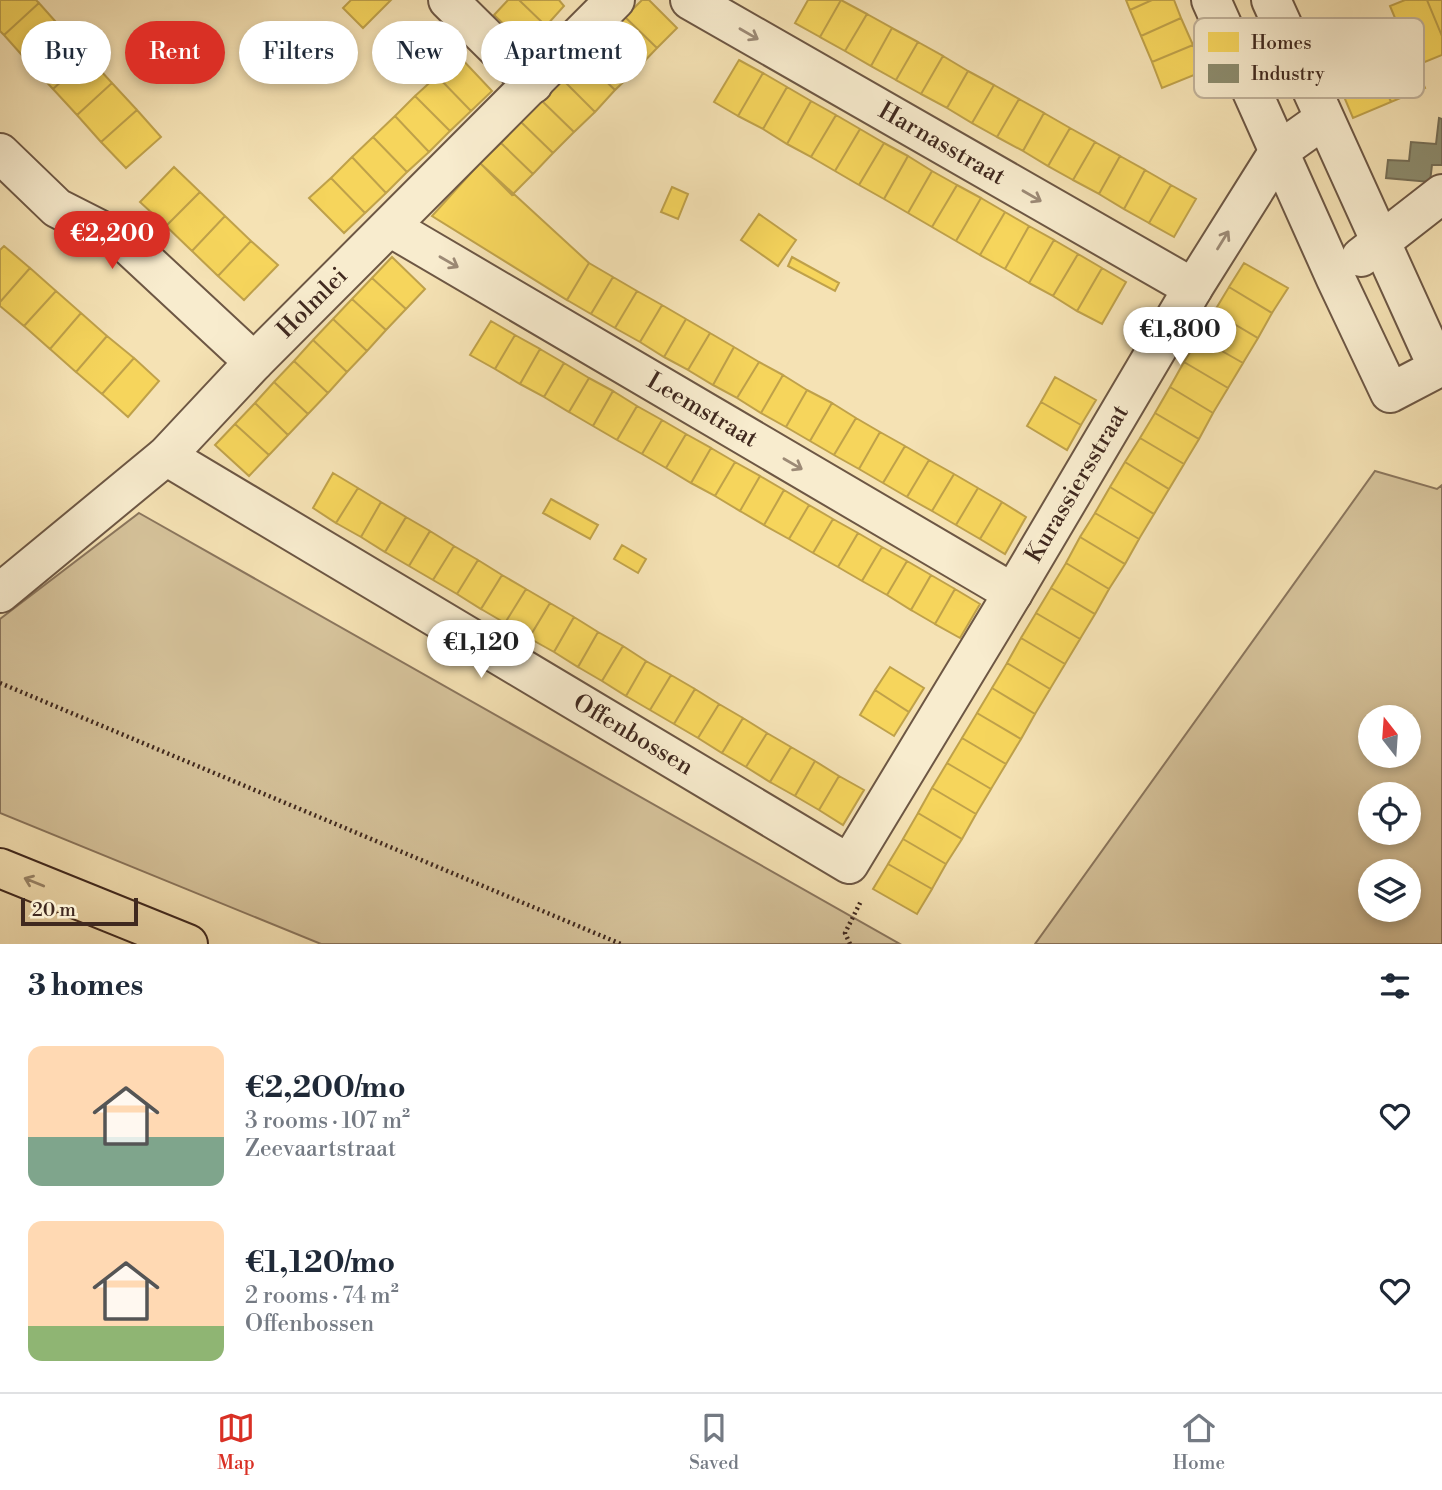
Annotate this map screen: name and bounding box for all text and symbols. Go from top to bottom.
legend [1194,18,1424,98]
chip: Buy [21,21,111,84]
chip: Rent [125,21,225,84]
chip: Filters [239,21,358,84]
chip: New [372,21,467,84]
chip: Apartment [481,21,647,84]
one-way arrow [739,27,759,41]
text: Homes [1251,31,1311,55]
text: Industry [1251,62,1325,86]
street label: Harnasstraat [873,96,1011,193]
one-way arrow [1022,189,1042,203]
pin: €2,200 [55,212,169,271]
text: €2,200 [70,220,154,248]
one-way arrow [1216,230,1230,250]
one-way arrow [439,255,459,269]
street label: Holmlei [271,261,354,345]
pin: €1,800 [1123,308,1237,367]
text: €1,800 [1139,316,1221,344]
street label: Leemstraat [641,366,763,455]
street label: Kurassiersstraat [1019,399,1136,568]
one-way arrow [783,457,803,471]
pin: €1,120 [424,620,538,680]
text: €1,120 [443,629,519,657]
street label: Offenbossen [567,688,699,782]
north arrow [1358,705,1421,768]
map controls [1358,705,1421,922]
button: locate [1358,782,1421,845]
button: layers [1358,859,1421,922]
one-way arrow [24,874,45,887]
scale bar [21,895,138,927]
text: 20 m [32,898,76,922]
text: 3 homes [28,967,143,1005]
icon: filters [1376,967,1414,1005]
text: €2,200/mo [245,1069,406,1107]
icon: home [84,1074,168,1158]
icon: heart [1376,1097,1414,1135]
text: 3 rooms · 107 m² [245,1107,410,1135]
text: Zeevaartstraat [245,1135,396,1163]
text: €1,120/mo [245,1244,395,1282]
icon: home [84,1249,168,1333]
icon: heart [1376,1272,1414,1310]
text: 2 rooms · 74 m² [245,1282,399,1310]
text: Offenbossen [245,1310,374,1338]
tab: Map [217,1409,255,1475]
tab: Saved [689,1409,739,1475]
tab: Home [1173,1409,1225,1475]

